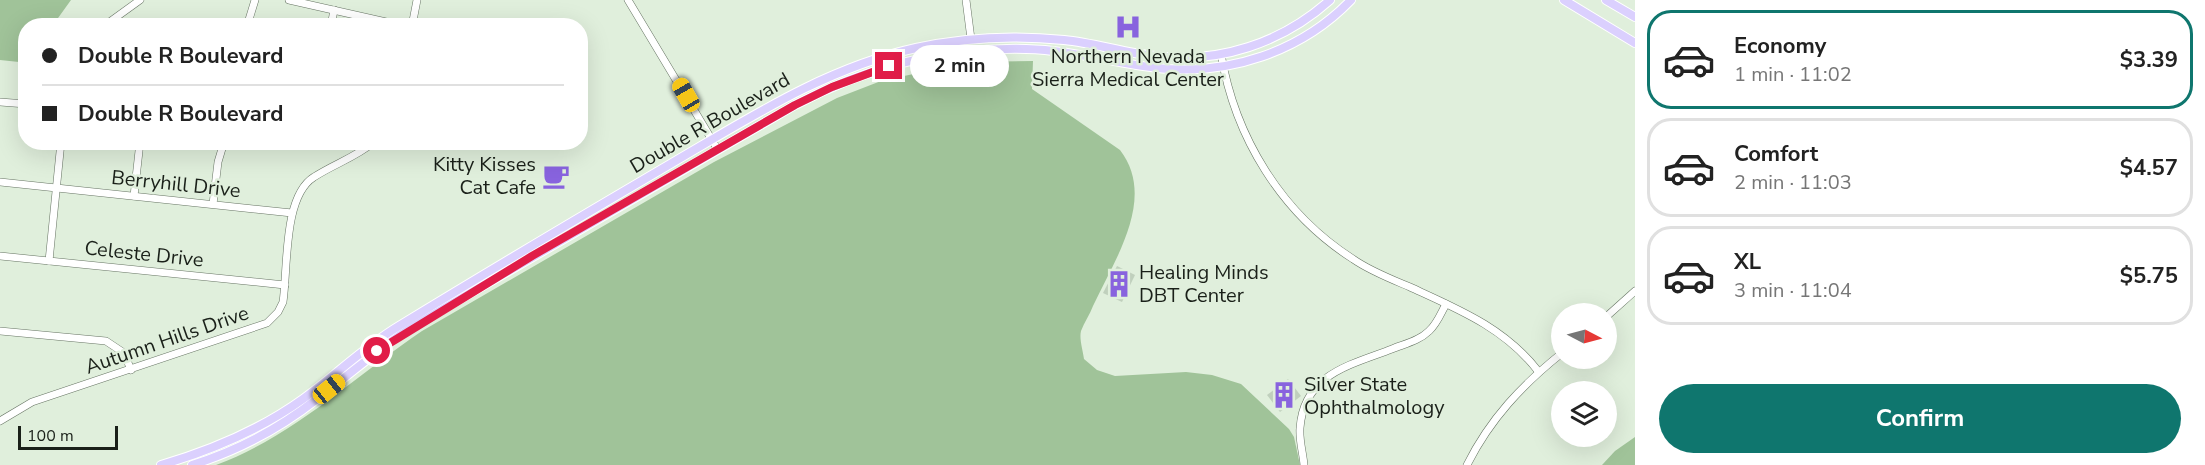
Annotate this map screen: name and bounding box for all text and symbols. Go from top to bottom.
hospital icon: Northern Nevada Sierra Medical Center [1113,12,1143,42]
text: Economy [1734,31,1826,61]
icon: car [1662,33,1716,87]
text: Double R Boulevard [78,41,283,71]
place label: Northern Nevada Sierra Medical Center [1032,43,1224,93]
callout: 2 min [910,45,1009,87]
text: $3.39 [2120,45,2178,75]
route end [875,52,902,79]
text: 2 min [934,52,985,79]
text: 1 min · 11:02 [1734,61,1852,88]
street label: Double R Boulevard [625,66,795,180]
car [669,75,703,115]
text: Double R Boulevard [78,99,283,129]
text: Comfort [1734,139,1818,169]
icon: car [1662,141,1716,195]
place label: Kitty Kisses Cat Cafe [433,151,536,201]
text: $4.57 [2120,153,2178,183]
cafe icon: Kitty Kisses Cat Cafe [541,161,571,191]
street label: Berryhill Drive [110,164,242,204]
text: 2 min · 11:03 [1734,169,1852,196]
street label: Celeste Drive [83,234,205,274]
text: XL [1734,247,1761,277]
icon: car [1662,249,1716,303]
place label: Healing Minds DBT Center [1139,259,1269,309]
text: $5.75 [2120,261,2178,291]
building icon: Healing Minds DBT Center [1104,269,1134,299]
text: 3 min · 11:04 [1734,277,1852,304]
street label: Autumn Hills Drive [82,299,252,381]
north arrow [1551,303,1617,369]
map controls [1551,303,1617,447]
route start [363,337,390,364]
car [309,371,349,407]
place label: Silver State Ophthalmology [1304,371,1445,421]
building icon: Silver State Ophthalmology [1269,380,1299,410]
button: layers [1551,381,1617,447]
button: Confirm [1659,384,2181,453]
scale bar [18,423,118,450]
text: 100 m [27,425,74,447]

